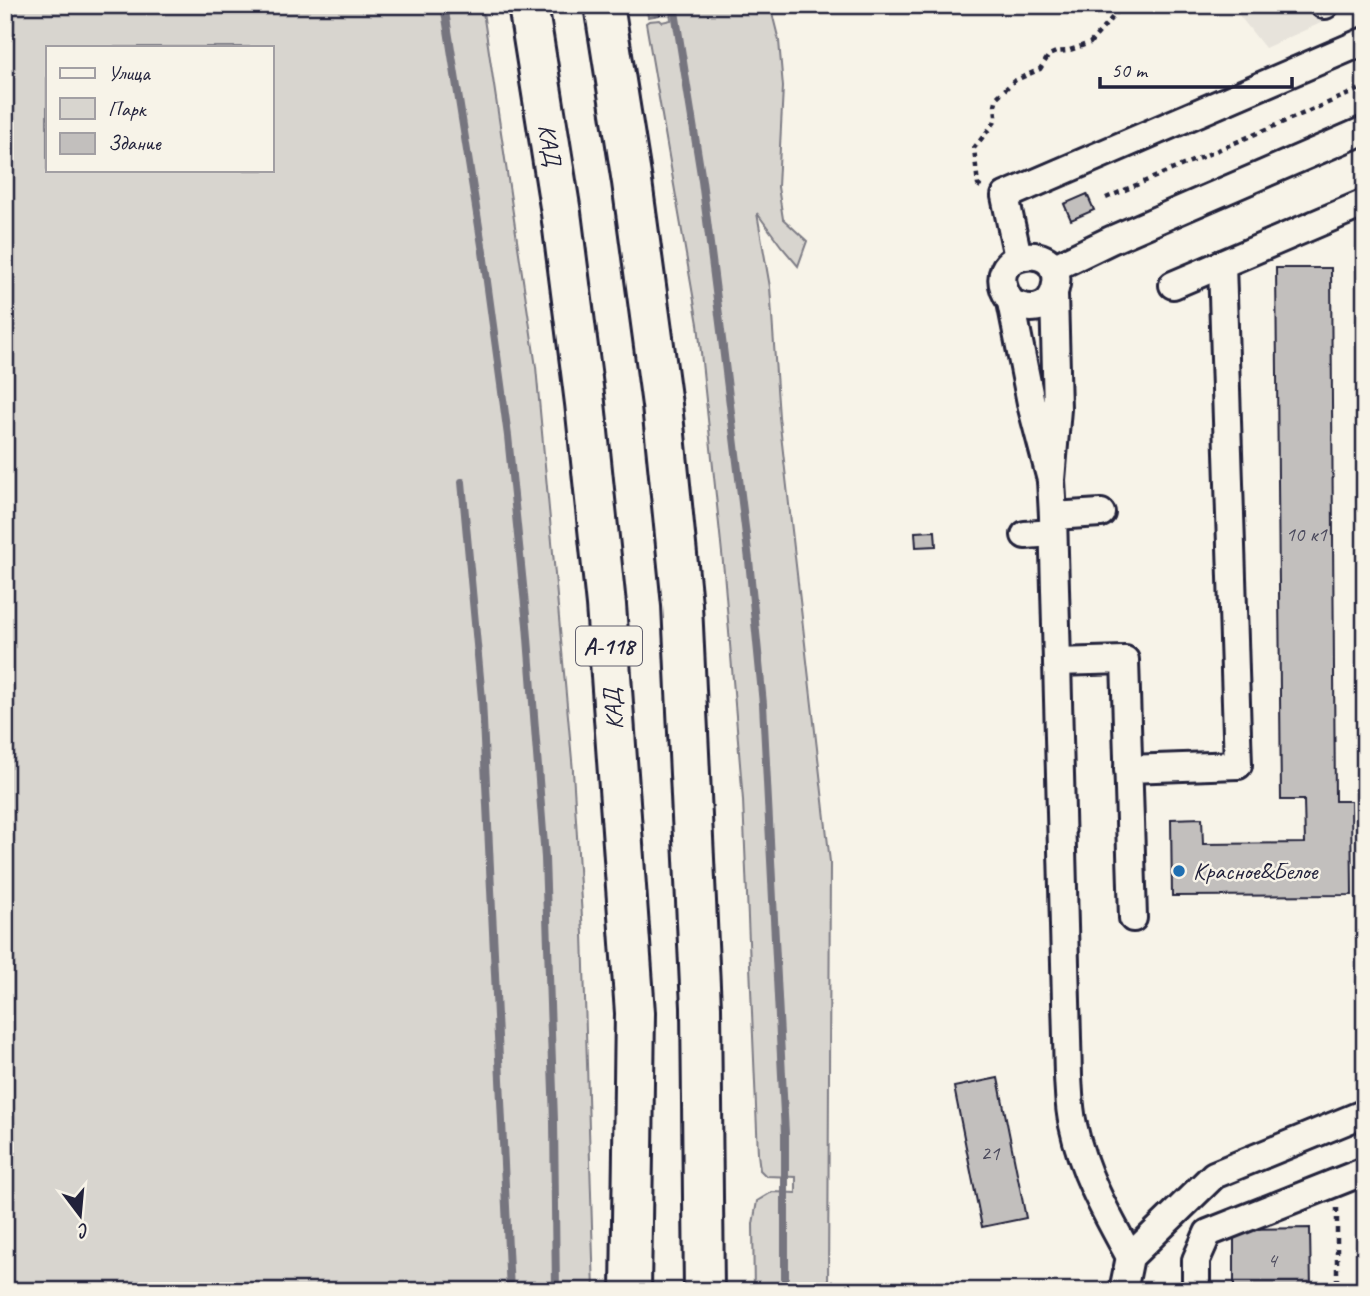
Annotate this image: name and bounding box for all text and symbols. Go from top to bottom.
legend [46,46,273,172]
scale bar [1100,46,1293,90]
text: 50 m [1111,57,1149,83]
text: Улица [108,60,151,86]
text: Парк [108,96,148,122]
street label: КАД [532,122,568,169]
text: Здание [108,130,162,156]
house number: 10 к1 [1285,521,1328,547]
road number: А-118 [576,626,642,666]
street label: КАД [596,686,629,731]
place label: Красное&Белое [1193,856,1319,886]
marker: Красное&Белое [1171,863,1187,879]
house number: 21 [981,1140,1001,1166]
north arrow [46,1180,116,1250]
text: С [74,1218,92,1244]
house number: 4 [1267,1247,1279,1273]

